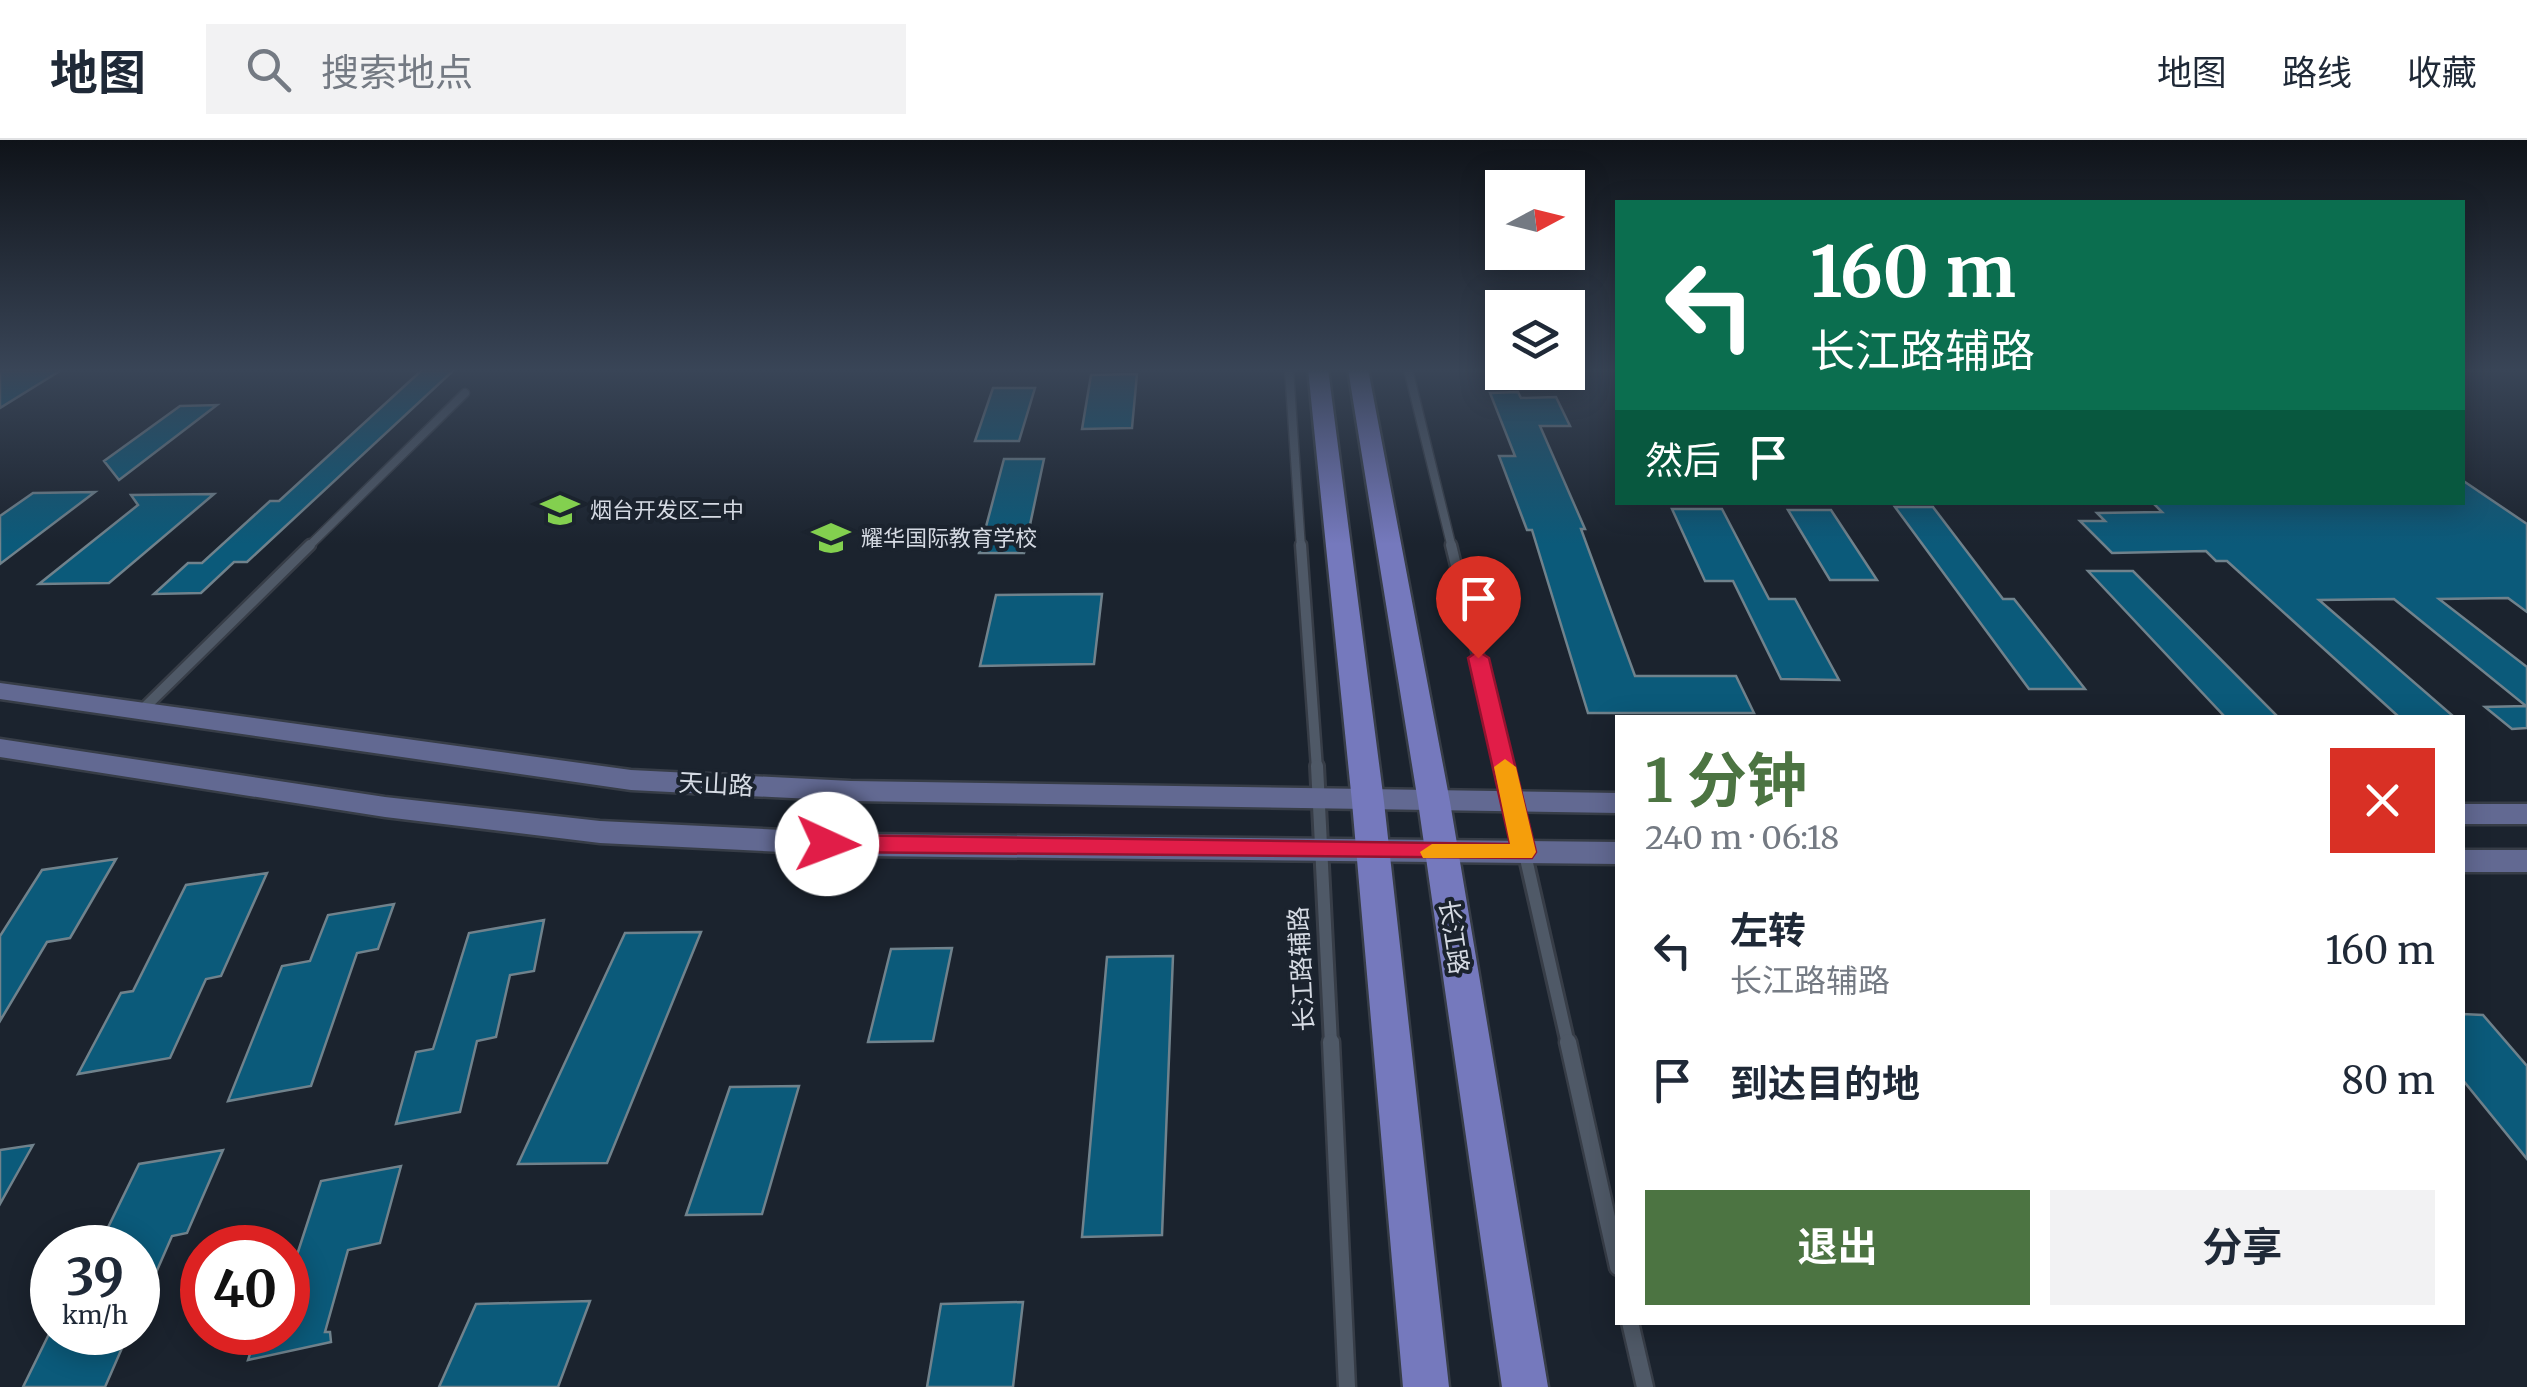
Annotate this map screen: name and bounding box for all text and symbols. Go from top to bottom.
search box [206,24,906,114]
icon: search [241,42,296,97]
text: 地图 [50,43,146,103]
text: 搜索地点 [321,49,473,96]
text: 地图 [2157,51,2227,95]
text: 路线 [2282,51,2352,95]
text: 收藏 [2407,51,2477,95]
north arrow [1485,170,1585,270]
map controls [1485,170,1585,390]
text: 160 m [1810,228,2016,316]
icon: left [1645,240,1775,370]
button: layers [1485,290,1585,390]
text: 长江路辅路 [1810,323,2035,379]
icon: arrive [1741,430,1796,485]
text: 然后 [1645,437,1721,484]
school or university icon: 烟台开发区二中 [539,489,581,531]
place label: 烟台开发区二中 [590,496,744,524]
school or university icon: 耀华国际教育学校 [810,517,852,559]
place label: 耀华国际教育学校 [861,524,1037,552]
pin [1436,556,1521,659]
icon: arrive [1451,571,1506,626]
text: 1 分钟 [1645,743,1807,818]
button: close [2330,748,2435,853]
street label: 天山路 [678,766,754,802]
position arrow [775,792,879,896]
text: 240 m · 06:18 [1645,818,1839,858]
street label: 长江路 [1432,897,1476,977]
street label: 长江路辅路 [1282,906,1320,1032]
text: 左转 [1730,907,1806,954]
icon: left [1645,923,1700,978]
text: 160 m [2325,927,2435,974]
text: 长江路辅路 [1730,961,1890,1001]
icon: arrive [1645,1053,1700,1108]
text: 80 m [2341,1057,2435,1104]
text: 到达目的地 [1730,1060,1920,1107]
button: 退出 [1645,1190,2030,1305]
button: 分享 [2050,1190,2435,1305]
speed limit sign: 40 [180,1225,310,1355]
text: 39 [66,1246,124,1309]
text: km/h [62,1299,128,1331]

